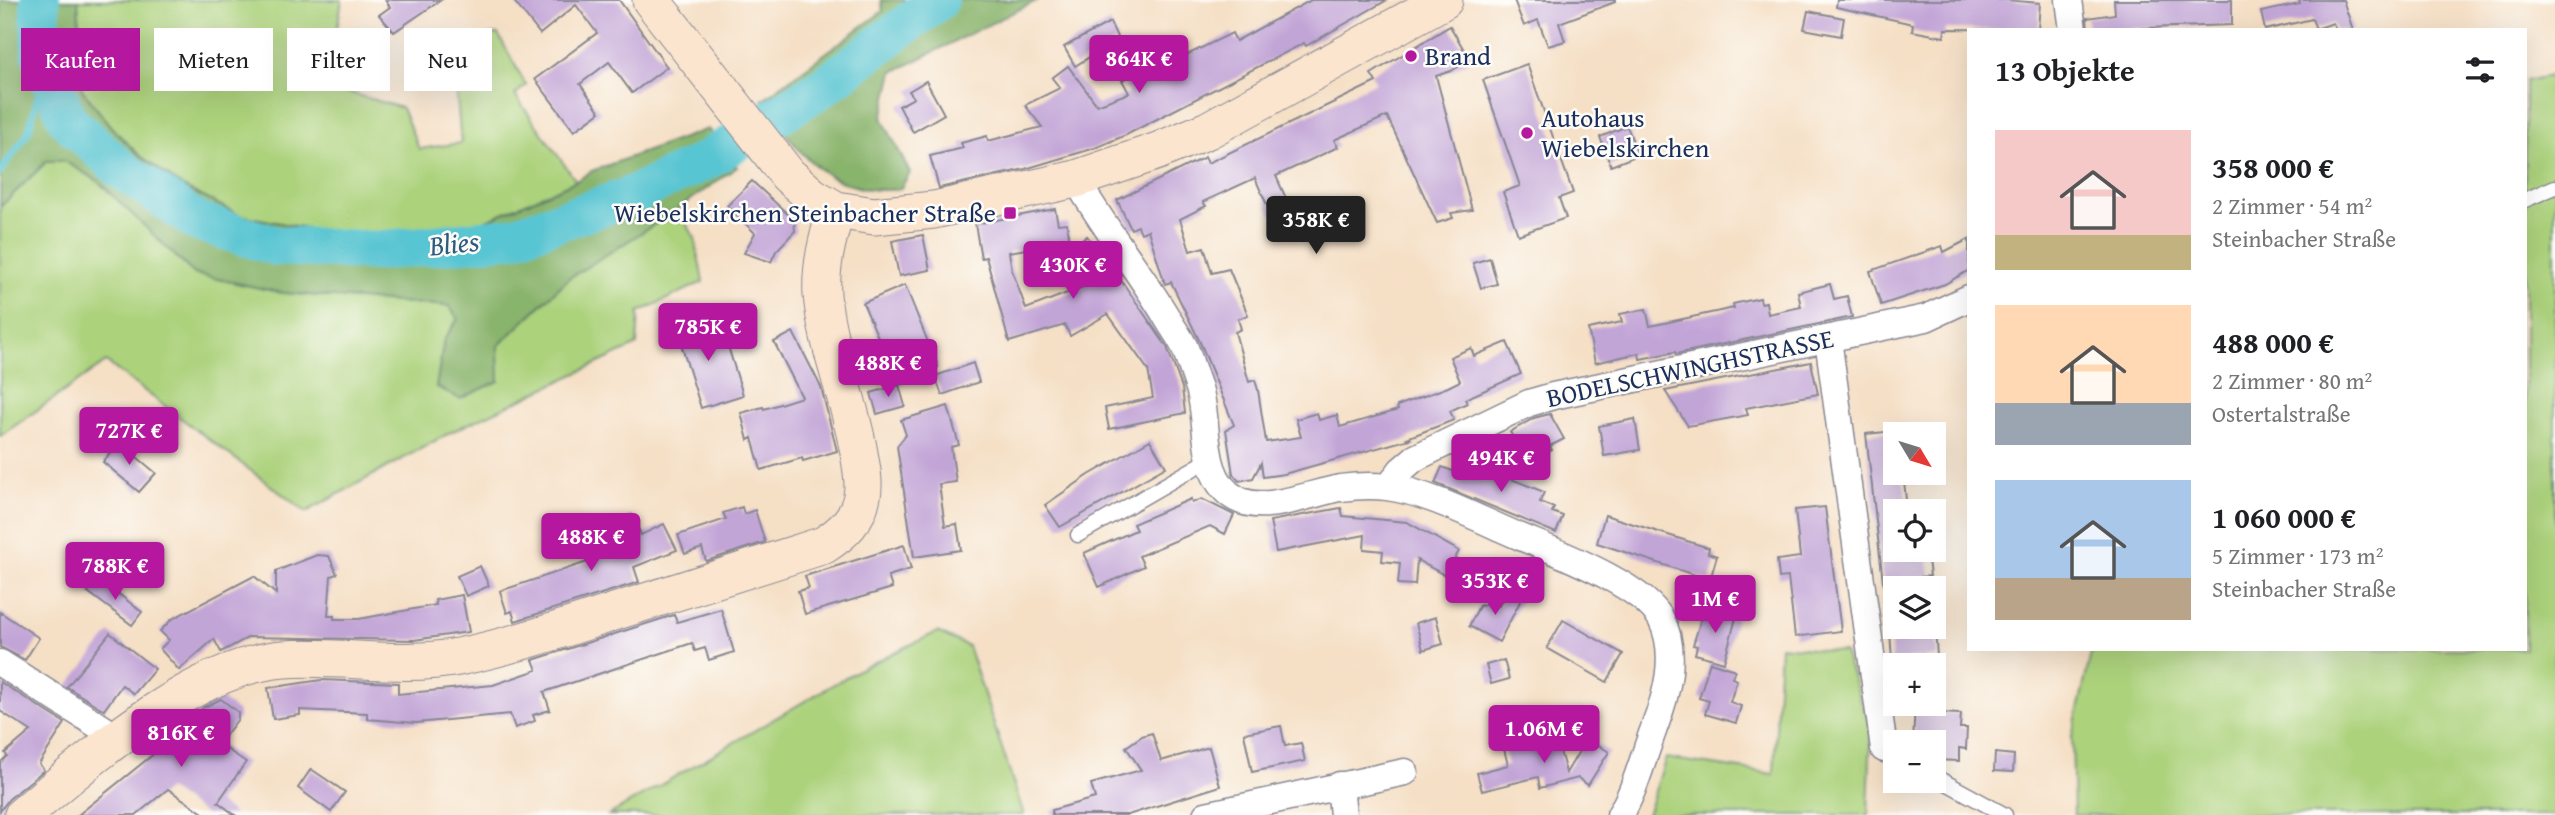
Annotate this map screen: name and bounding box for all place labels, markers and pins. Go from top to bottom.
pin: 864K € [1082,36,1196,95]
place label: Brand [1425,36,1491,75]
marker: Brand [1403,48,1419,64]
place label: Autohaus Wiebelskirchen [1541,98,1710,167]
marker: Autohaus Wiebelskirchen [1519,125,1535,141]
place label: Wiebelskirchen Steinbacher Straße [614,193,996,232]
pin: 358K € [1259,196,1373,256]
marker: Wiebelskirchen Steinbacher Straße [1002,205,1018,221]
pin: 430K € [1016,242,1130,301]
pin: 785K € [651,304,765,363]
pin: 488K € [831,340,945,399]
pin: 727K € [72,407,186,467]
pin: 494K € [1444,434,1558,494]
pin: 488K € [534,514,648,573]
pin: 788K € [58,542,172,602]
pin: 353K € [1438,558,1552,617]
pin: 1M € [1674,576,1756,635]
pin: 1.06M € [1479,706,1609,765]
pin: 816K € [124,710,238,769]

